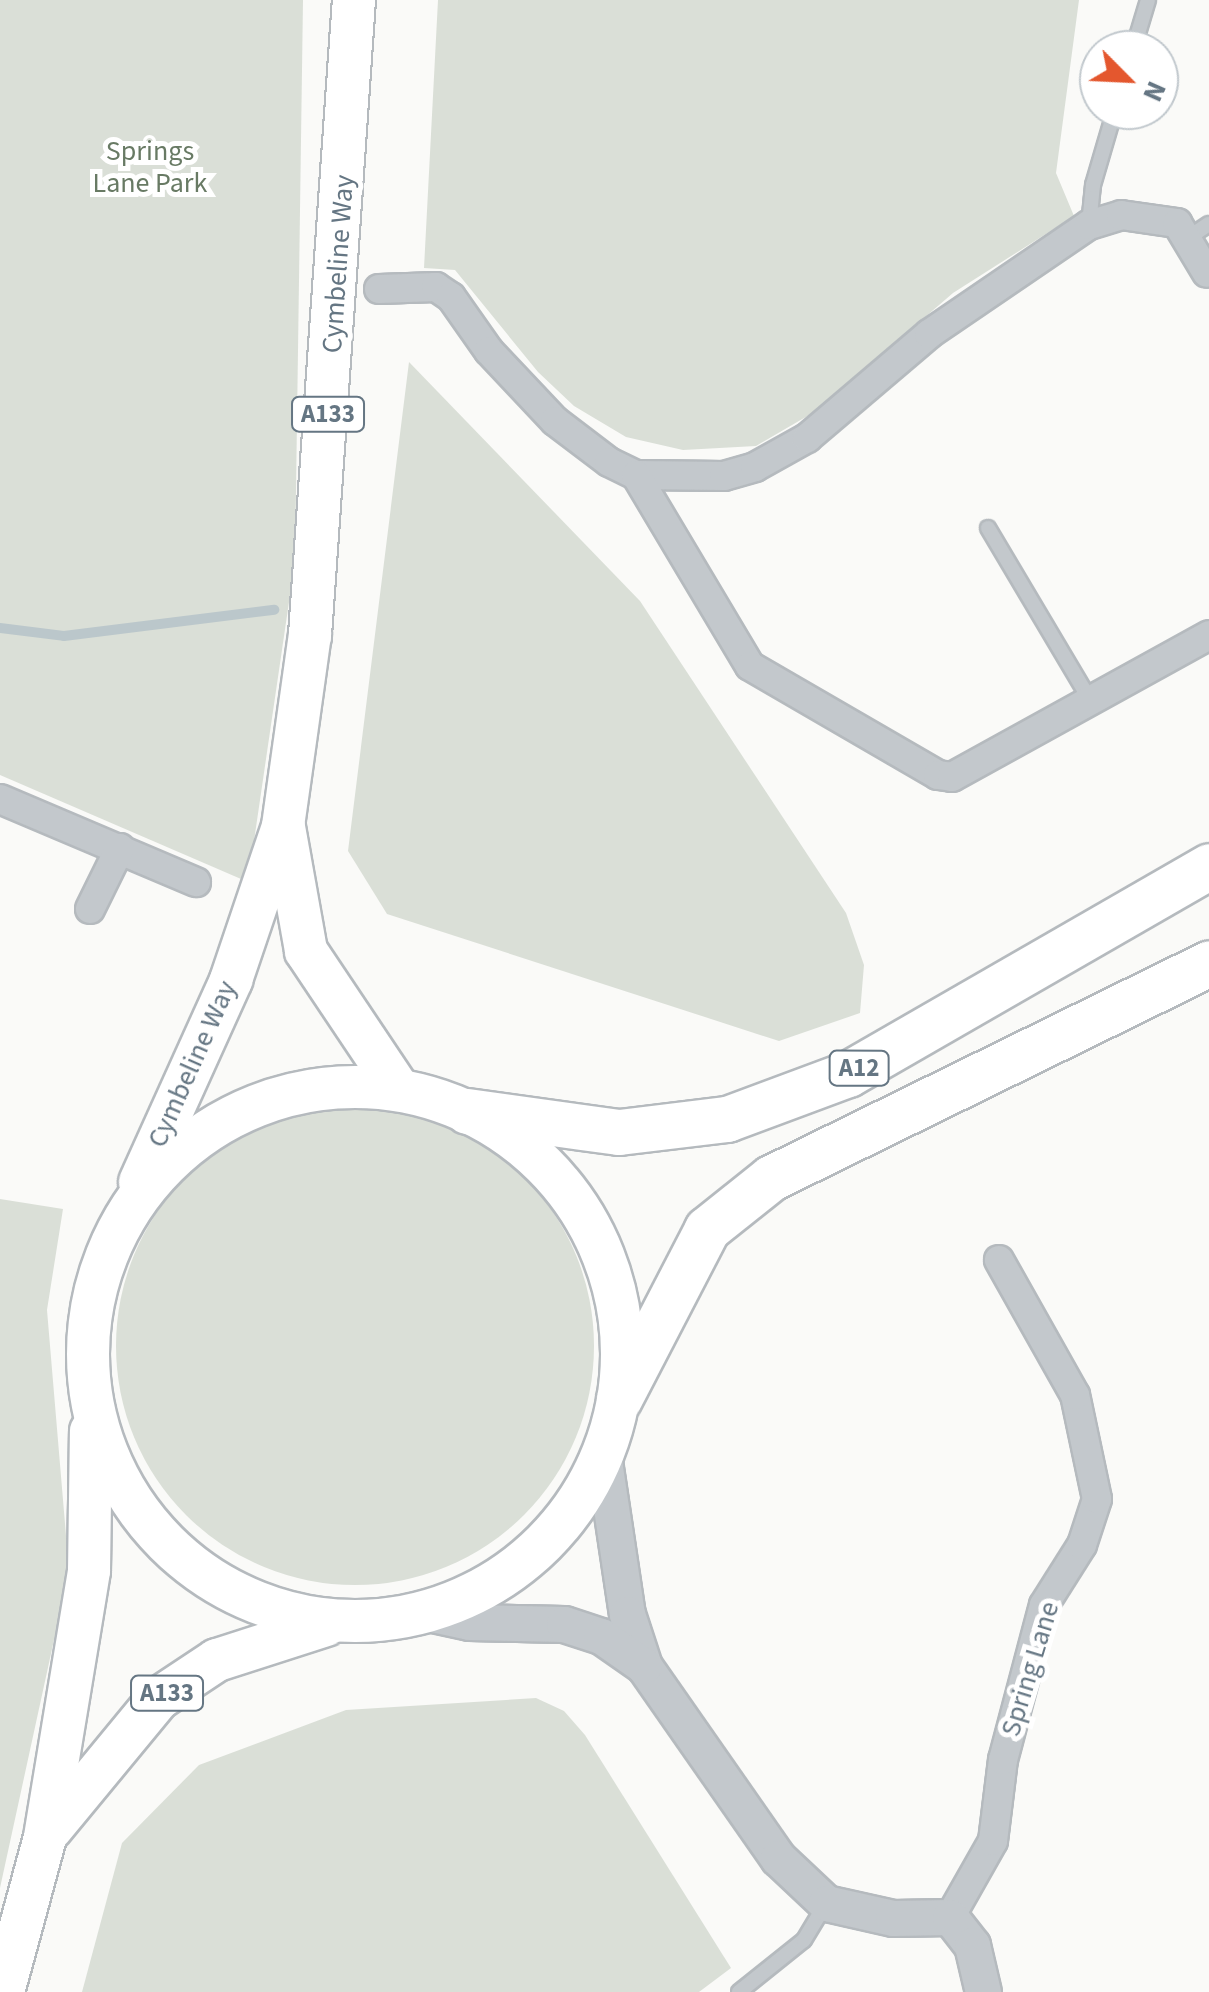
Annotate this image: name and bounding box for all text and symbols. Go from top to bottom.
north arrow [1079,30,1179,130]
text: N [1133,75,1177,108]
park label: Springs Lane Park [93,134,207,200]
street label: Cymbeline Way [315,174,361,354]
road number: A133 [290,394,366,434]
street label: Cymbeline Way [140,975,244,1153]
road number: A12 [826,1048,892,1088]
street label: Spring Lane [994,1598,1066,1740]
road number: A133 [130,1673,204,1713]

